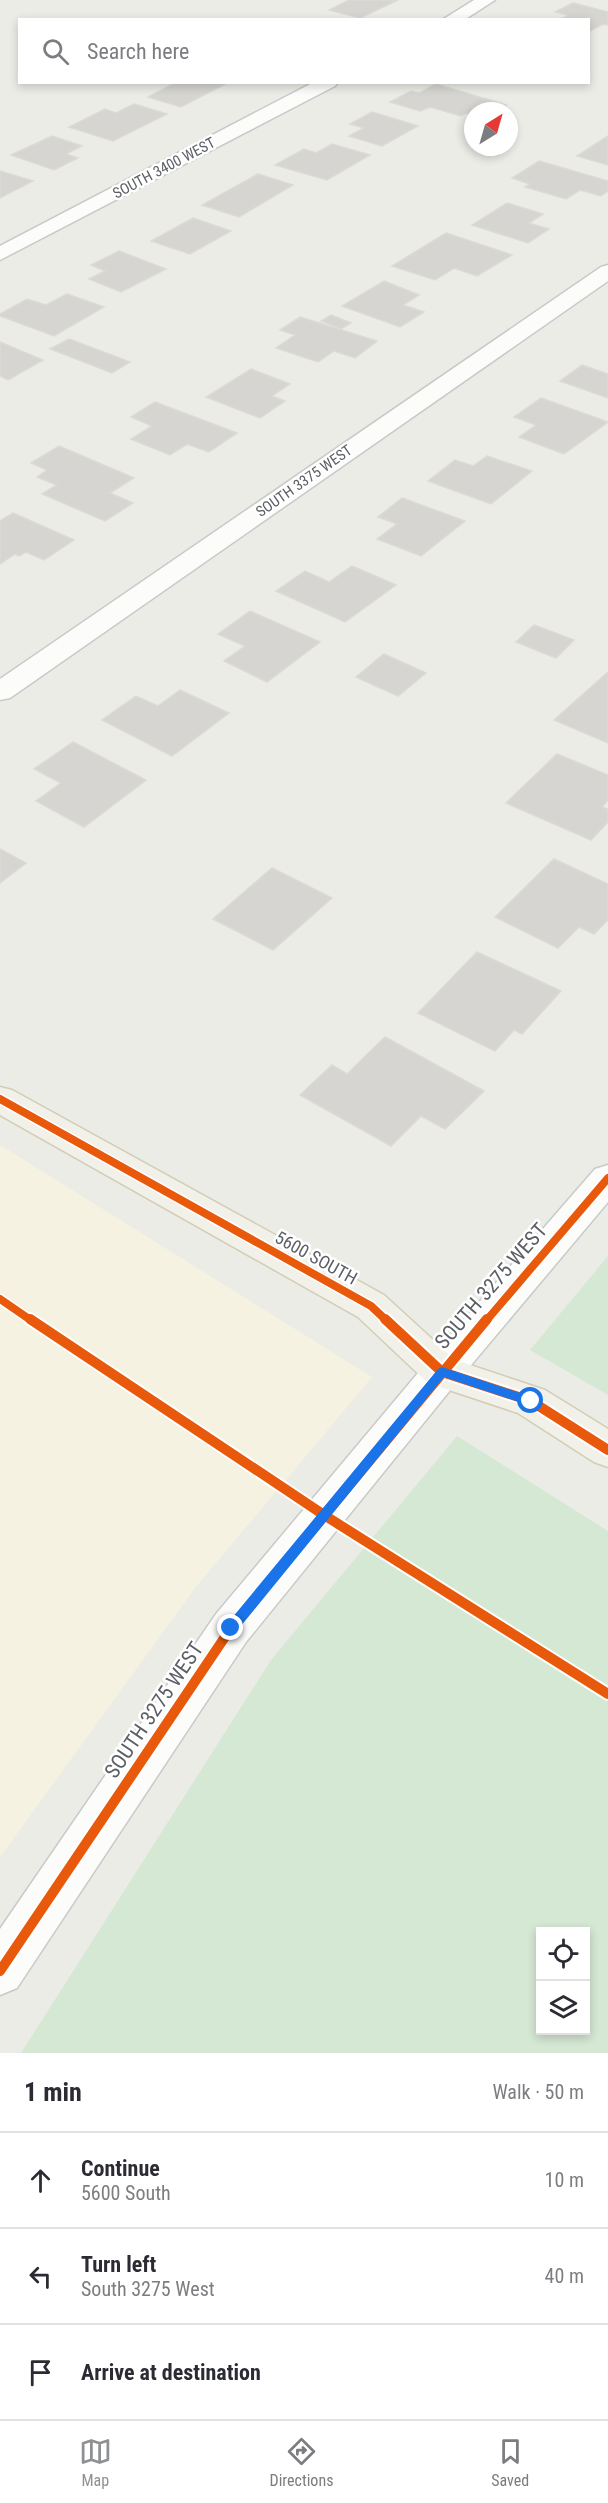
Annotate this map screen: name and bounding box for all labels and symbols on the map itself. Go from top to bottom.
north arrow [464,102,518,156]
street label: SOUTH 3400 WEST [110,133,218,203]
street label: SOUTH 3375 WEST [252,441,356,521]
street label: SOUTH 3275 WEST [430,1218,552,1354]
street label: 5600 SOUTH [272,1226,361,1289]
route start [517,1387,543,1413]
route end [217,1614,243,1640]
street label: SOUTH 3275 WEST [100,1637,208,1782]

